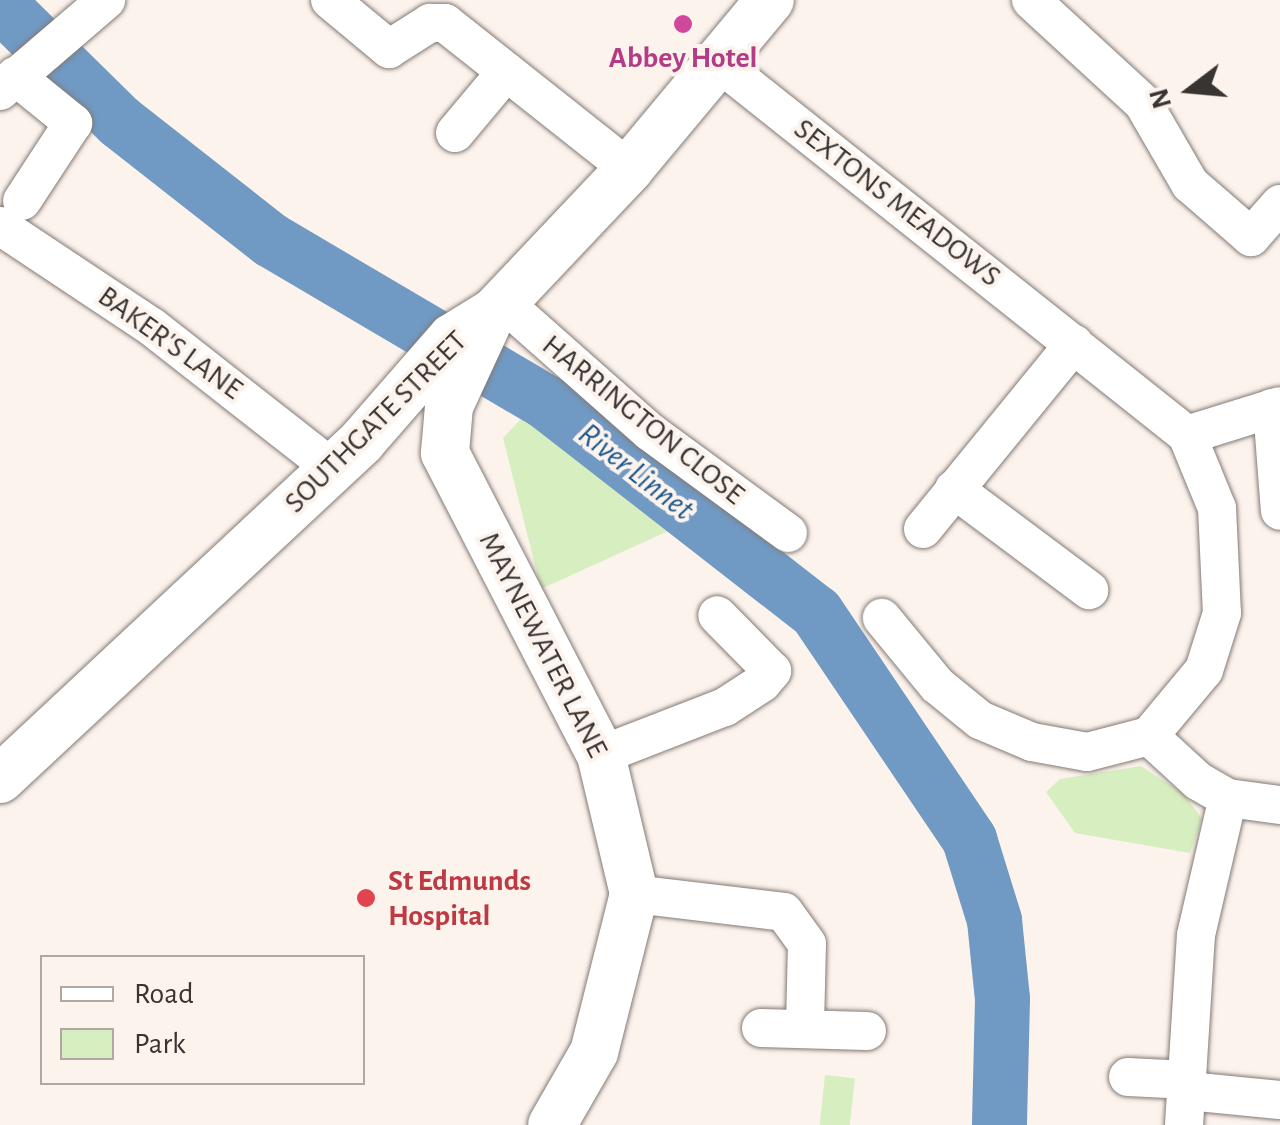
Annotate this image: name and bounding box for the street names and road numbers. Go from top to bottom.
street label: SEXTONS MEADOWS [787,111,1007,295]
street label: BAKER'S LANE [91,279,249,407]
street label: SOUTHGATE STREET [277,323,475,521]
street label: HARRINGTON CLOSE [535,327,751,513]
street label: MAYNEWATER LANE [471,526,615,764]

